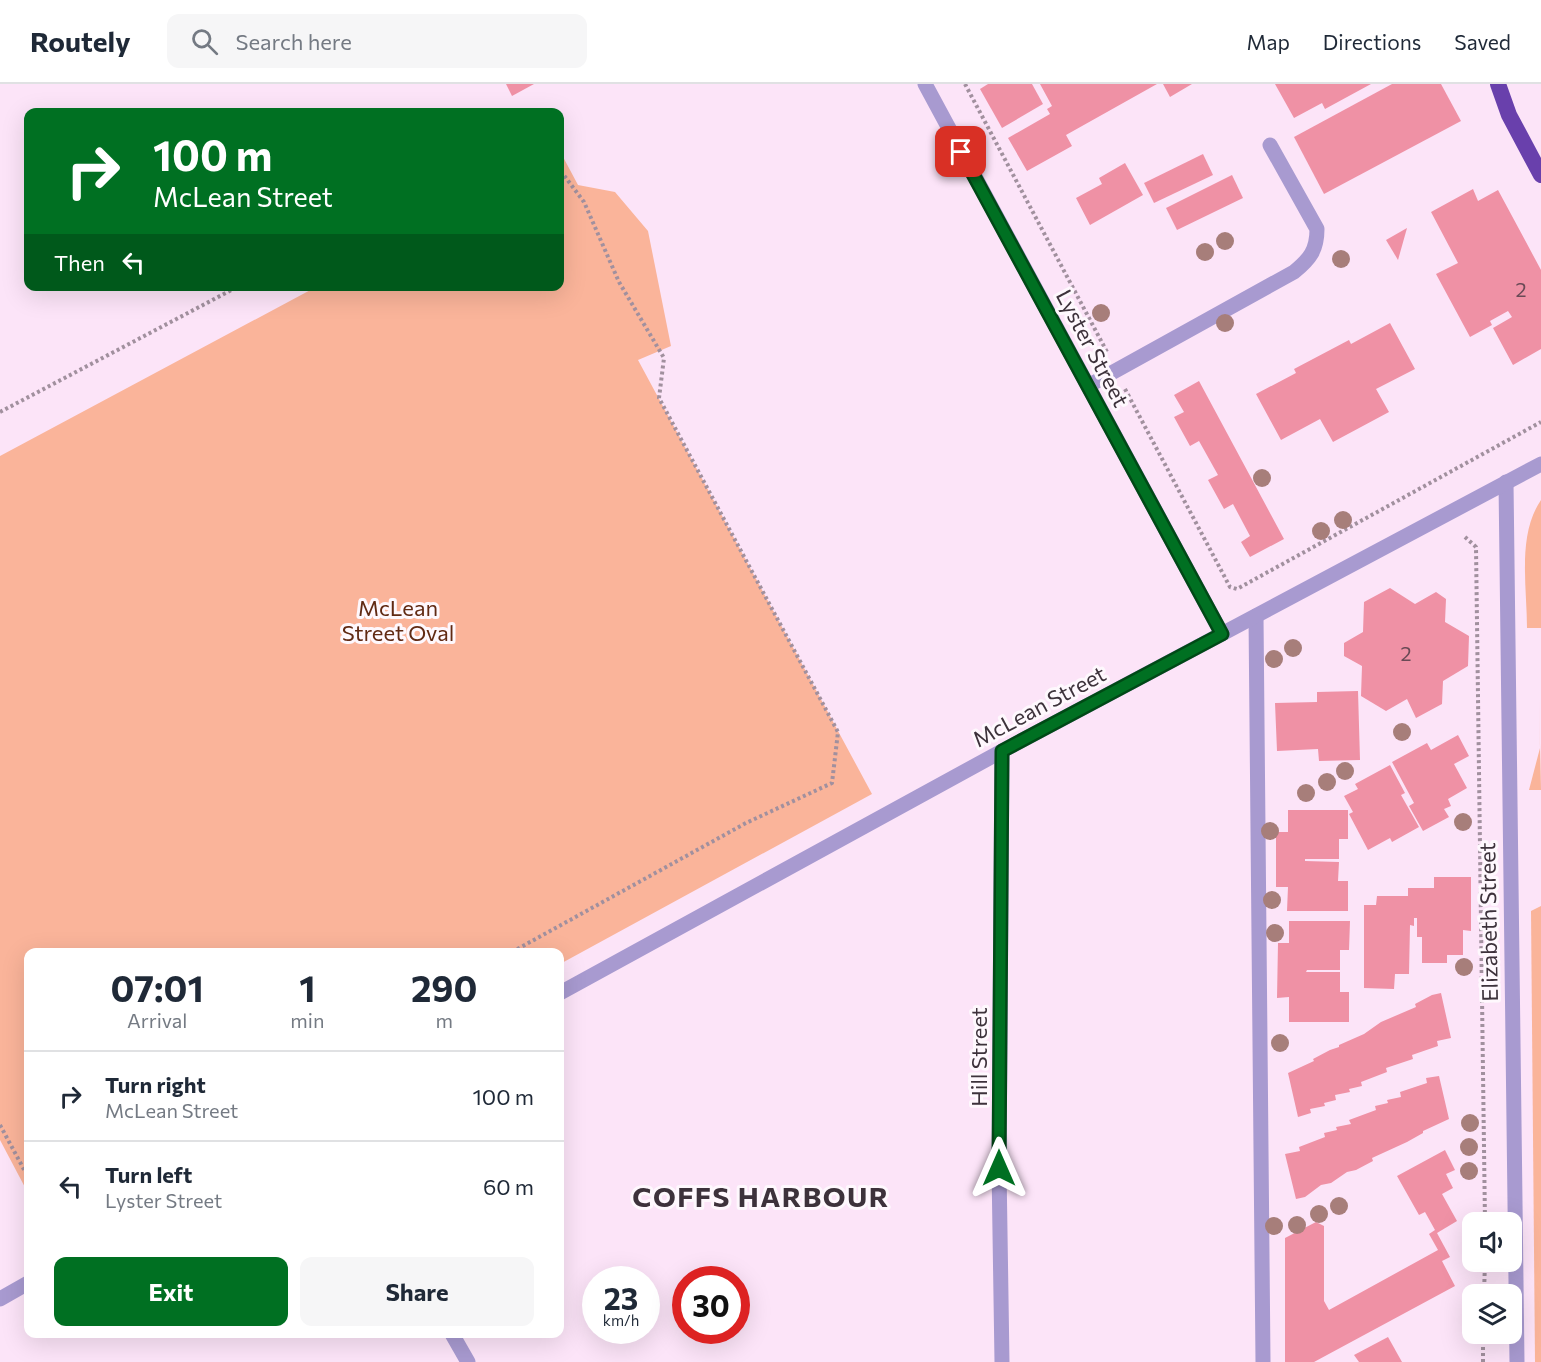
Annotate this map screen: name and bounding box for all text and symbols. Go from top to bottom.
search box [167,14,587,68]
text: Routely [30,24,131,58]
icon: search [188,25,221,58]
text: Search here [236,28,352,55]
text: Map [1247,29,1290,54]
text: Directions [1323,29,1421,54]
text: Saved [1454,29,1511,54]
pin [935,126,986,177]
text: 100 m [153,128,273,180]
icon: right [54,132,132,210]
icon: arrive [944,135,977,168]
text: McLean Street [153,180,333,213]
icon: left [117,246,150,279]
text: Then [54,249,105,276]
house number: 2 [1515,277,1527,301]
street label: Lyster Street [1051,285,1135,411]
park label: McLean Street Oval [342,594,454,646]
house number: 2 [1400,641,1412,665]
street label: McLean Street [968,660,1110,752]
street label: Elizabeth Street [1473,842,1503,1002]
text: 07:01 [111,965,204,1009]
text: 1 [299,965,315,1009]
text: 290 [411,965,477,1009]
street label: Hill Street [965,1007,992,1107]
text: Arrival [127,1008,187,1032]
text: min [290,1008,324,1032]
text: m [435,1008,453,1032]
text: Turn right [105,1071,206,1098]
icon: right [54,1080,87,1113]
text: 100 m [472,1083,534,1110]
text: McLean Street [105,1098,238,1122]
position arrow [967,1136,1031,1200]
text: Turn left [105,1161,192,1188]
icon: left [54,1170,87,1203]
text: 60 m [483,1173,534,1200]
district label: COFFS HARBOUR [632,1179,890,1213]
text: Lyster Street [105,1188,222,1212]
map controls [1462,1212,1522,1344]
button: sound [1462,1212,1522,1272]
button: Exit [54,1257,288,1326]
button: Share [300,1257,534,1326]
speed limit sign: 30 [672,1266,750,1344]
text: 23 [604,1279,638,1316]
button: layers [1462,1284,1522,1344]
text: km/h [603,1311,639,1329]

